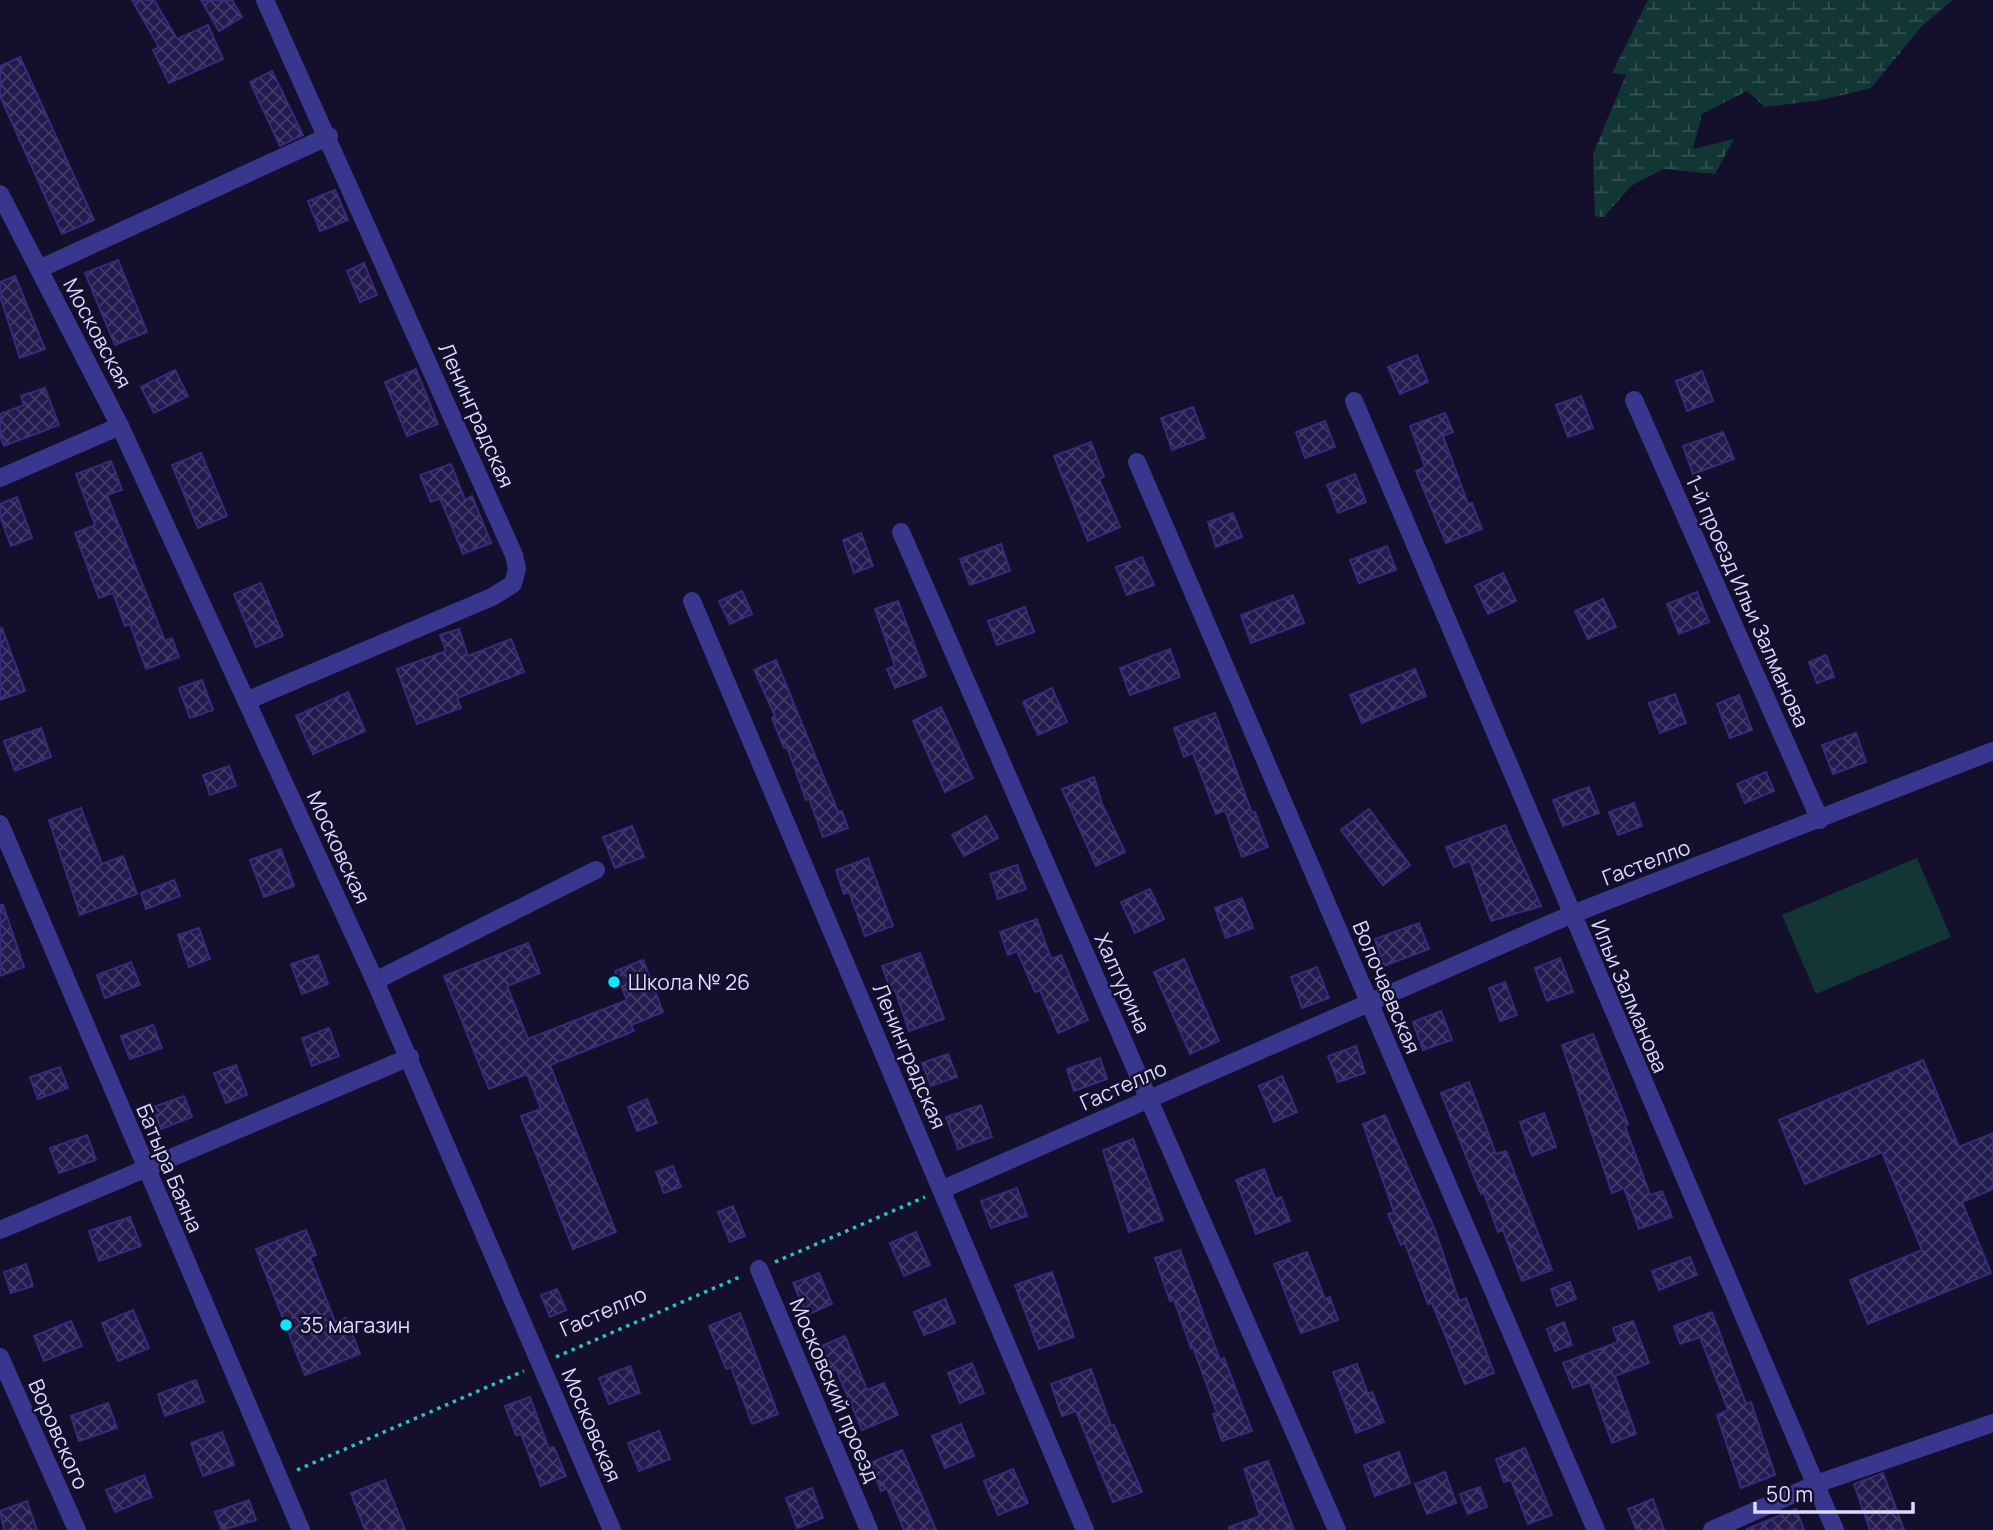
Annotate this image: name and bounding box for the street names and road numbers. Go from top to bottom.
street label: Московская [57,273,139,393]
street label: Ленинградская [433,338,521,492]
street label: 1-й проезд Ильи Залманова [1680,471,1816,731]
street label: Московская [301,786,377,908]
street label: Гастелло [1598,832,1694,892]
street label: Ильи Залманова [1585,915,1675,1077]
street label: Волочаевская [1346,916,1428,1058]
street label: Халтурина [1089,929,1157,1037]
street label: Ленинградская [867,979,953,1133]
street label: Гастелло [1075,1053,1171,1117]
street label: Батыра Баяна [130,1099,210,1237]
street label: Гастелло [555,1279,651,1343]
street label: Московский проезд [784,1294,886,1486]
street label: Московская [555,1364,629,1486]
street label: Воровского [22,1375,96,1493]

